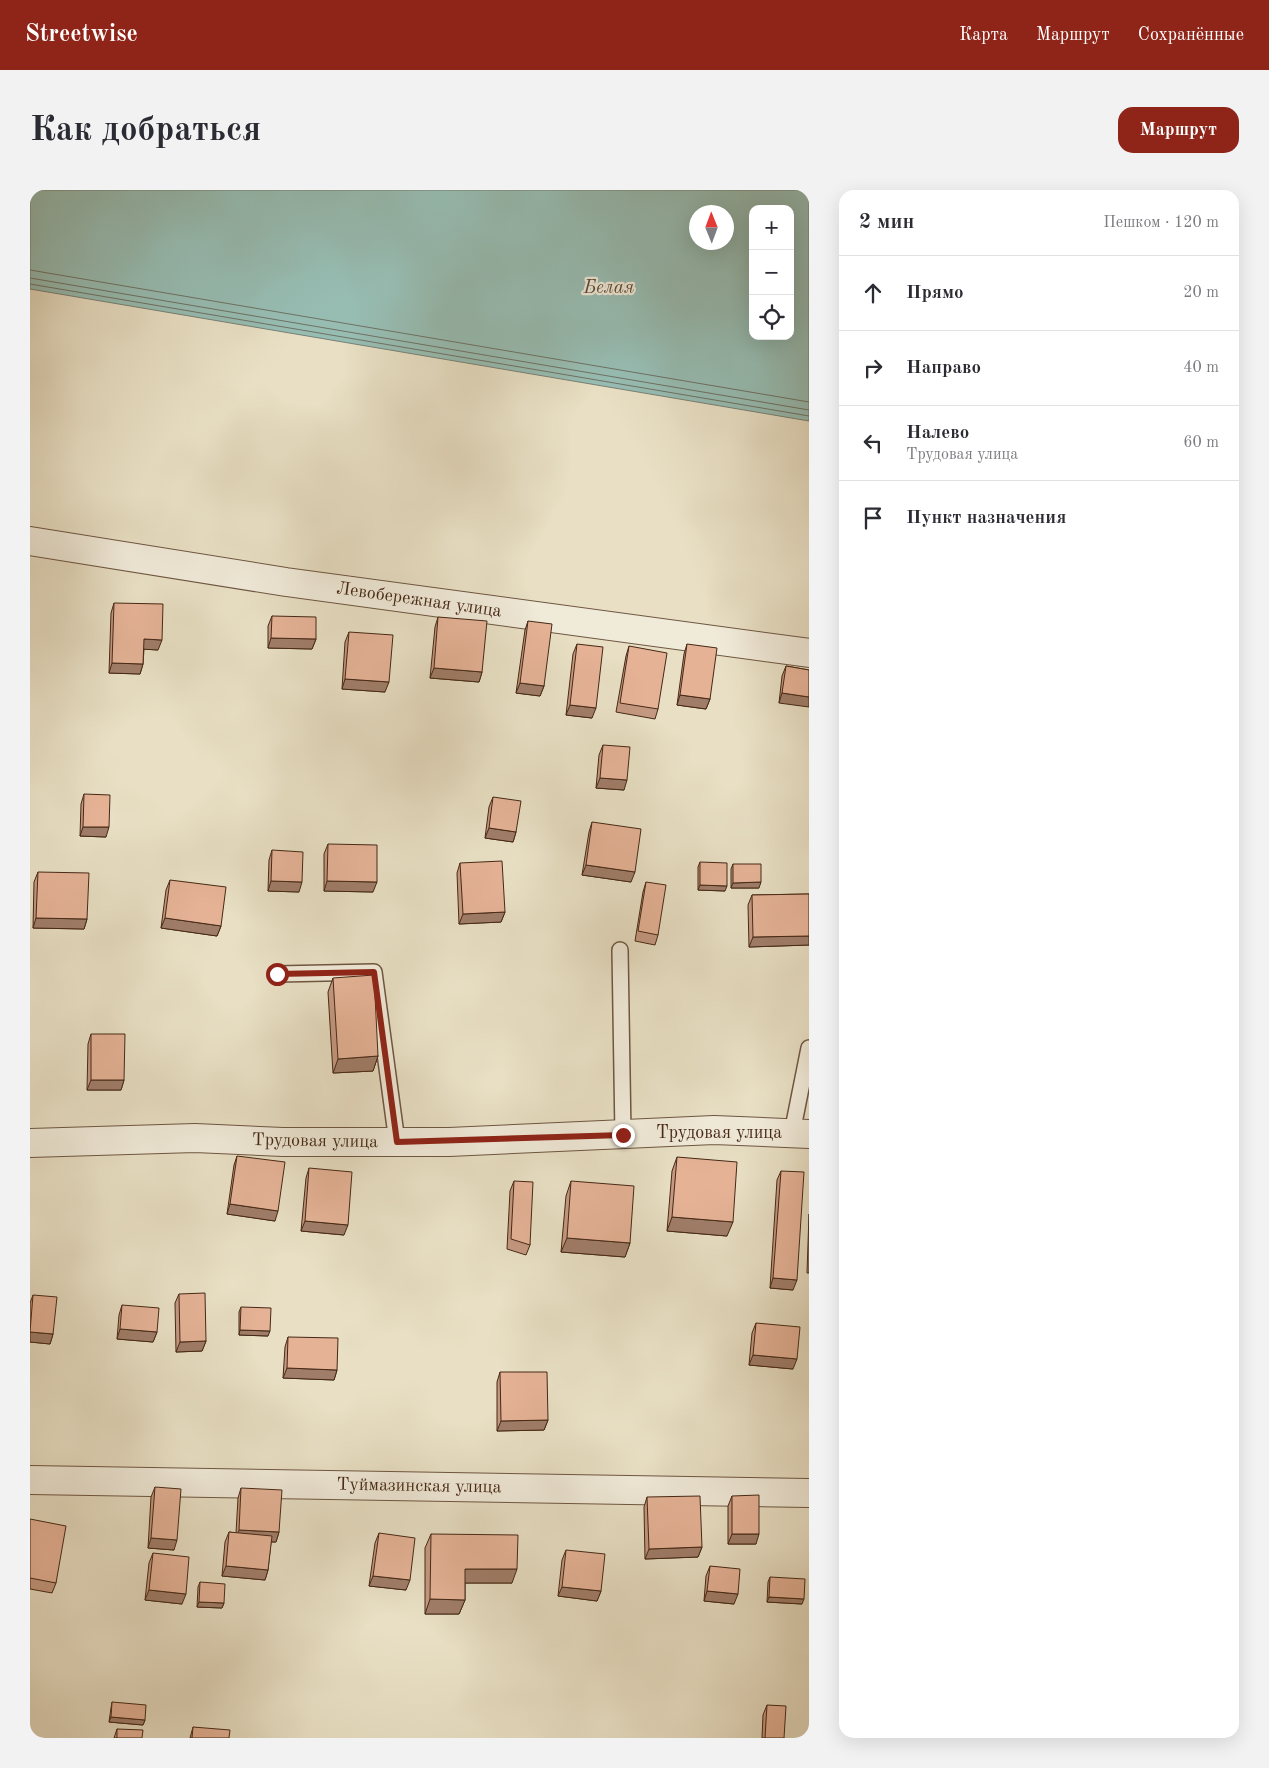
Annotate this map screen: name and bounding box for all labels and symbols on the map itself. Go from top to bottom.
north arrow [689,205,734,250]
water label: Белая [583,279,634,298]
street label: Левобережная улица [335,579,503,621]
route start [266,963,289,986]
route end [612,1124,635,1147]
street label: Трудовая улица [656,1124,782,1142]
street label: Трудовая улица [252,1131,378,1151]
street label: Туймазинская улица [336,1476,502,1496]

